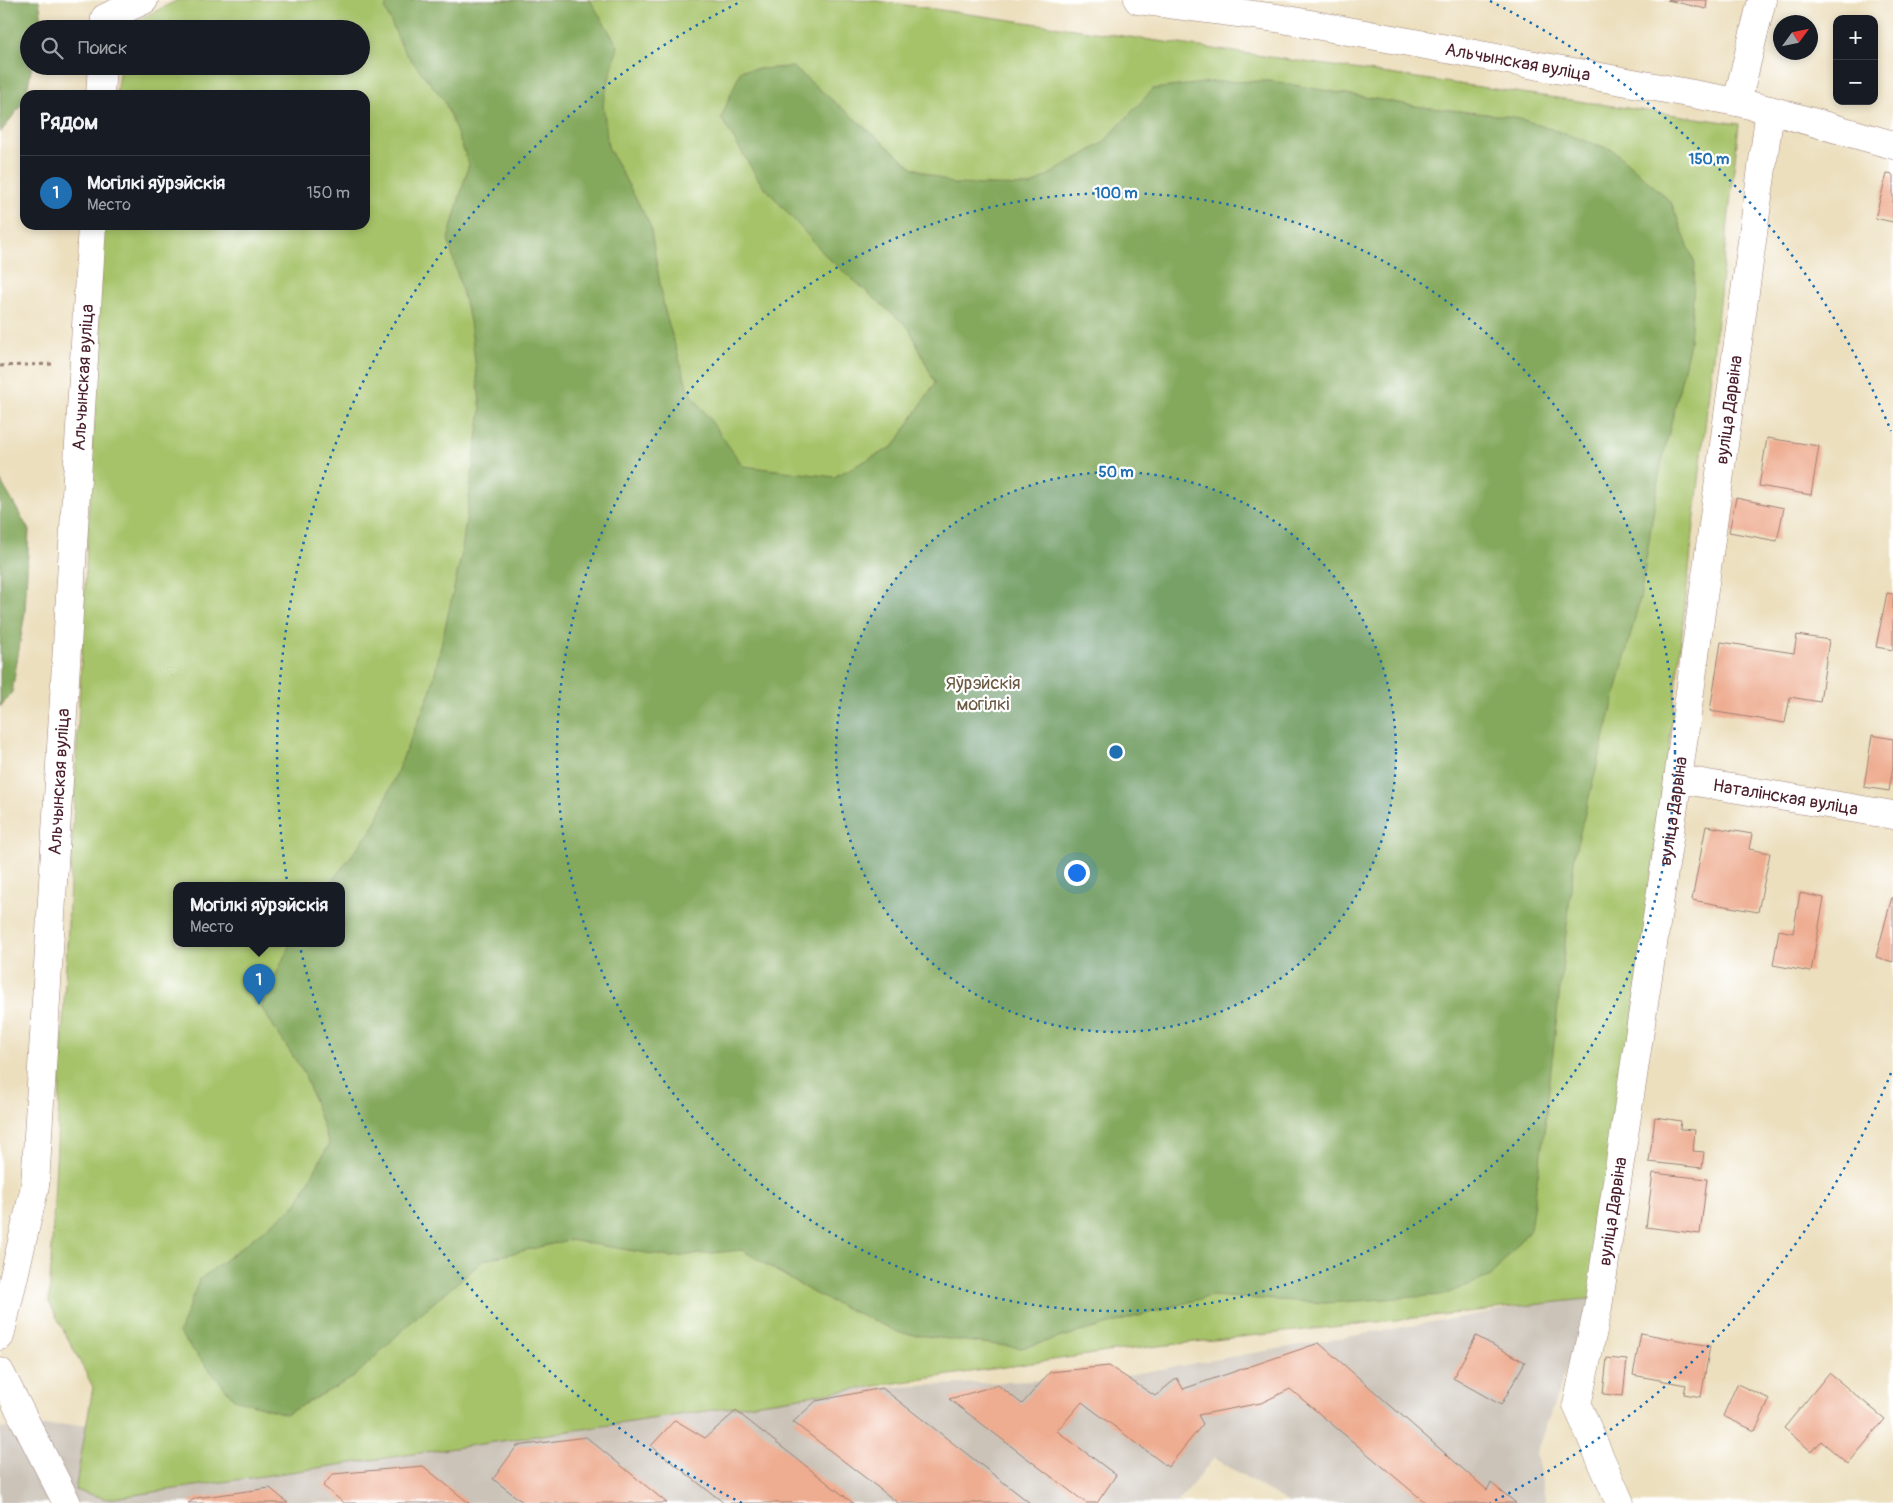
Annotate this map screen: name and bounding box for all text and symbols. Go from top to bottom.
north arrow [1773,15,1818,60]
map controls [1833,15,1878,105]
button: + [1833,15,1878,60]
search box [20,20,370,75]
icon: search [38,34,66,62]
text: Поиск [78,36,128,60]
street label: Альчынская вуліца [1443,38,1592,87]
button: − [1833,60,1878,105]
text: Рядом [40,109,98,136]
text: 150 m [1689,150,1729,169]
text: Могілкі яўрэйскія [87,171,225,195]
text: 1 [53,183,59,203]
text: 150 m [306,183,350,203]
text: 100 m [1095,184,1137,203]
text: Место [87,195,131,215]
street label: Альчынская вуліца [68,303,99,452]
street label: вуліца Дарвіна [1710,354,1748,466]
text: 50 m [1099,463,1133,482]
park label: Яўрэйскія могілкі [945,672,1021,716]
street label: Альчынская вуліца [44,708,75,856]
centre of rings [1107,743,1125,761]
street label: вуліца Дарвіна [1654,755,1693,867]
street label: Наталінская вуліца [1711,774,1860,821]
your location [1064,860,1090,886]
popup [173,882,345,947]
text: Могілкі яўрэйскія [190,893,328,917]
text: Место [190,917,234,937]
pin: 1 [243,964,275,1005]
street label: вуліца Дарвіна [1593,1155,1633,1267]

